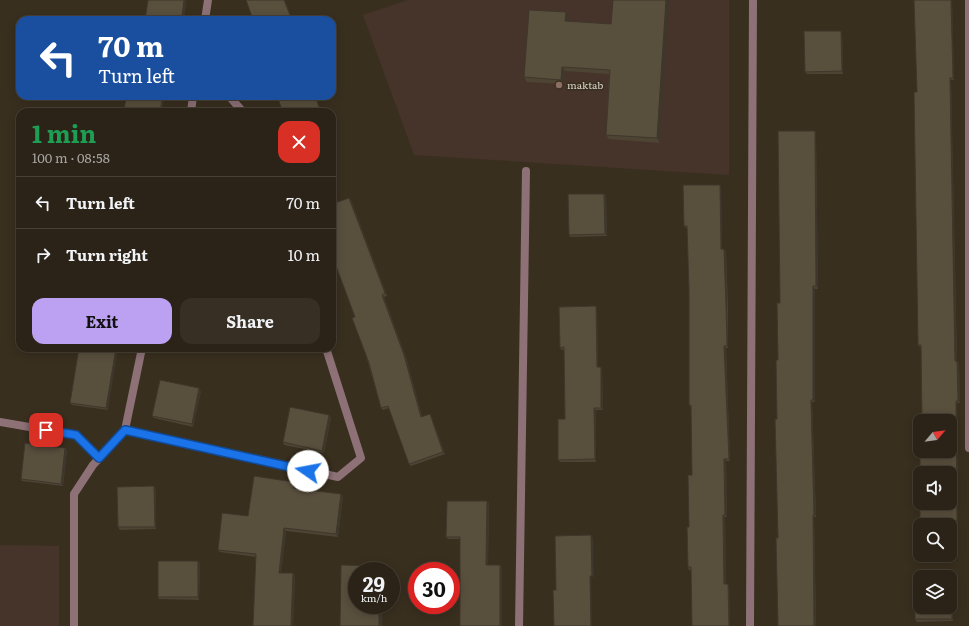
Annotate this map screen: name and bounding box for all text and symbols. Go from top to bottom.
text: 70 m [98,24,164,66]
icon: left [32,32,84,84]
text: Turn left [98,62,175,89]
place label: maktab [567,77,603,92]
marker: maktab [554,80,564,90]
text: 1 min [32,115,96,150]
button: close [278,121,320,163]
text: 100 m · 08:58 [32,148,110,167]
text: Turn left [66,191,135,214]
text: 70 m [286,191,320,214]
icon: left [32,192,54,214]
text: Turn right [66,243,148,266]
text: 10 m [288,243,320,266]
icon: right [32,244,54,266]
button: Exit [32,298,172,344]
button: Share [180,298,320,344]
pin [29,413,63,447]
north arrow [913,414,957,458]
map controls [913,414,957,614]
icon: arrive [35,419,57,441]
position arrow [287,450,329,492]
button: sound [913,466,957,510]
button: search [913,518,957,562]
speed limit sign: 30 [408,562,460,614]
text: 29 [363,568,385,598]
button: layers [913,570,957,614]
text: km/h [361,590,387,605]

